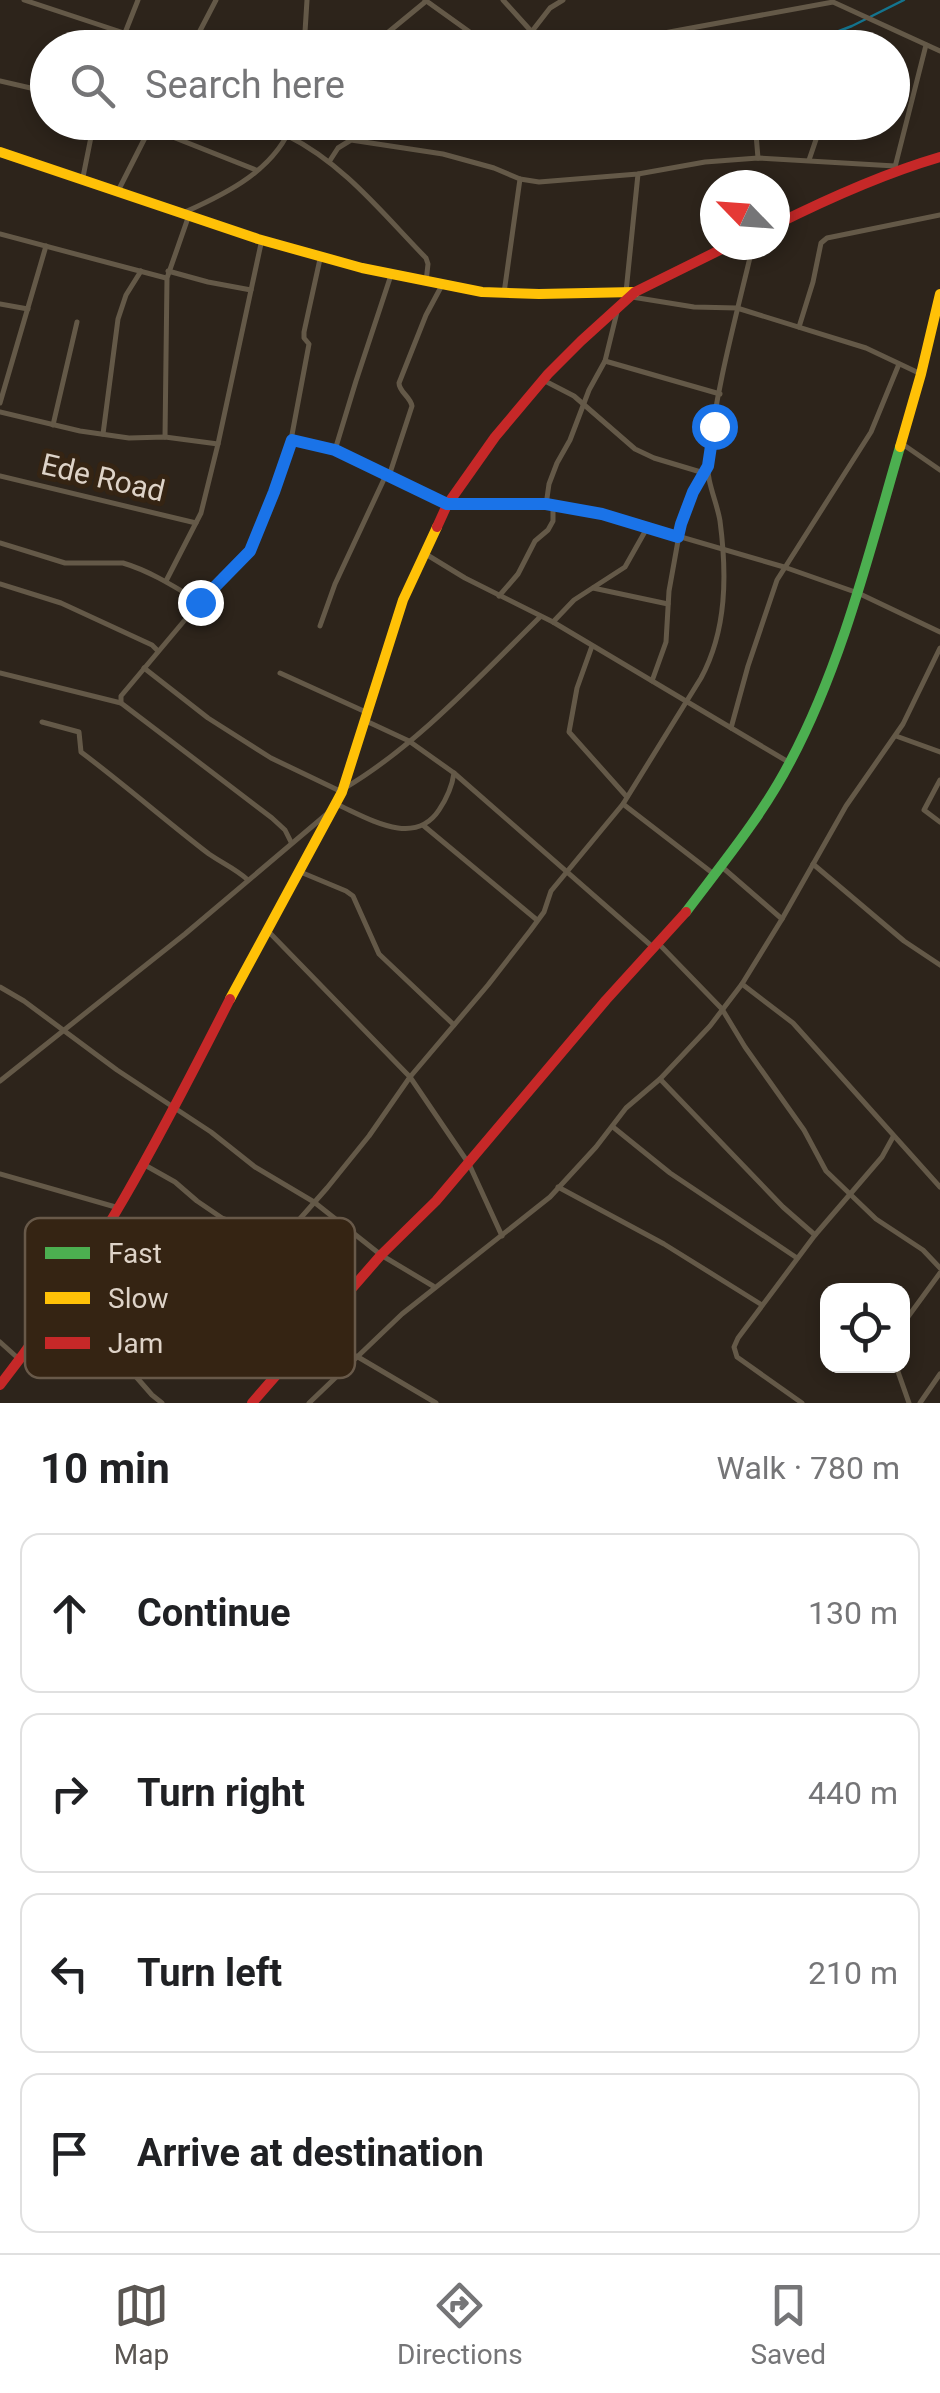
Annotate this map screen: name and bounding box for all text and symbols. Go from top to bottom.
search box [30,30,910,140]
icon: search [65,58,120,113]
text: Search here [145,63,345,107]
north arrow [700,170,790,260]
route start [692,404,738,450]
street label: Ede Road [38,446,168,509]
route end [178,580,224,626]
legend [25,1218,355,1378]
text: Fast [108,1237,162,1270]
text: Slow [108,1282,168,1315]
map controls [820,1283,910,1373]
button: locate [820,1283,910,1373]
text: Jam [108,1327,163,1360]
text: 10 min [40,1444,170,1493]
text: Walk · 780 m [717,1449,900,1487]
icon: ahead [42,1586,97,1641]
text: Continue [137,1591,291,1635]
text: 130 m [808,1594,898,1632]
icon: right [42,1766,97,1821]
text: Turn right [137,1771,305,1815]
text: 440 m [808,1774,898,1812]
icon: left [42,1946,97,2001]
text: Turn left [137,1951,282,1995]
text: 210 m [808,1954,898,1992]
icon: arrive [42,2126,97,2181]
text: Arrive at destination [137,2131,484,2175]
tab: Map [114,2278,169,2371]
tab: Directions [397,2278,523,2371]
tab: Saved [750,2278,826,2371]

